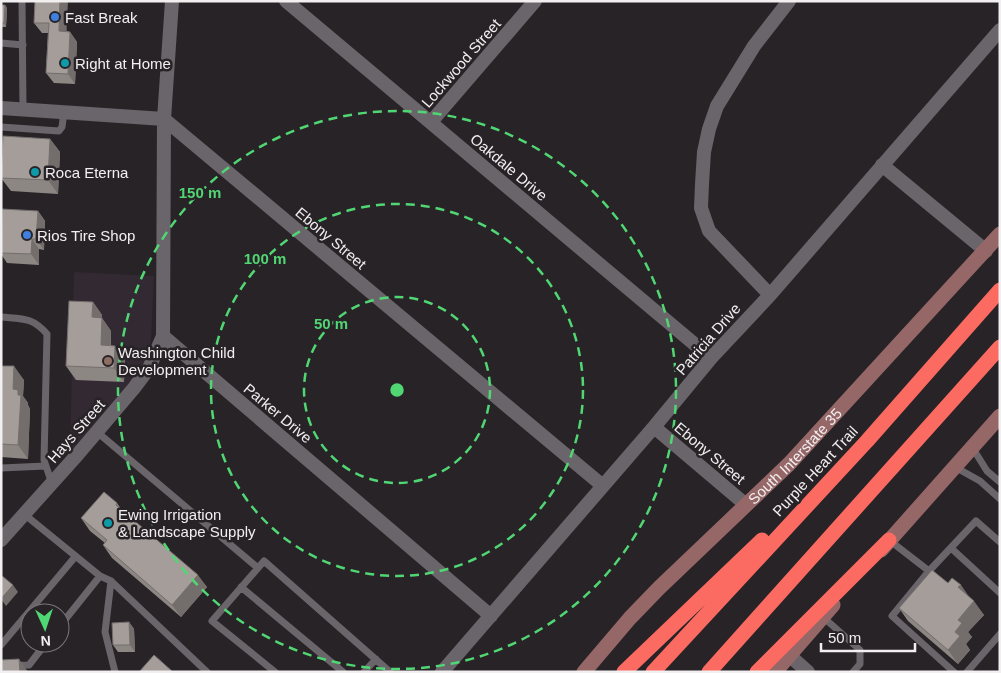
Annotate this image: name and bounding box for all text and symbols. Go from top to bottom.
place label: Fast Break [65,9,138,26]
marker: Fast Break [49,11,61,23]
street label: Lockwood Street [418,15,505,111]
place label: Right at Home [75,55,171,72]
marker: Right at Home [59,57,71,69]
street label: Oakdale Drive [467,130,551,204]
place label: Roca Eterna [45,164,129,181]
marker: Roca Eterna [29,166,41,178]
text: 150 m [179,184,221,201]
street label: Ebony Street [292,204,370,273]
place label: Rios Tire Shop [37,227,135,244]
marker: Rios Tire Shop [21,229,33,241]
text: 100 m [244,250,286,267]
street label: Patricia Drive [672,300,744,378]
text: 50 m [314,315,348,332]
place label: Washington Child Development [118,344,235,378]
marker: Washington Child Development [102,355,114,367]
street label: Parker Drive [241,380,315,446]
centre of rings [388,381,406,399]
street label: Hays Street [44,395,109,466]
street label: South Interstate 35 [744,404,845,507]
street label: Ebony Street [671,419,749,488]
street label: Purple Heart Trail [769,423,861,519]
place label: Ewing Irrigation & Landscape Supply [118,506,256,540]
marker: Ewing Irrigation & Landscape Supply [102,517,114,529]
north arrow [20,603,70,653]
scale bar [821,620,915,652]
text: 50 m [828,629,861,646]
text: N [40,633,51,649]

